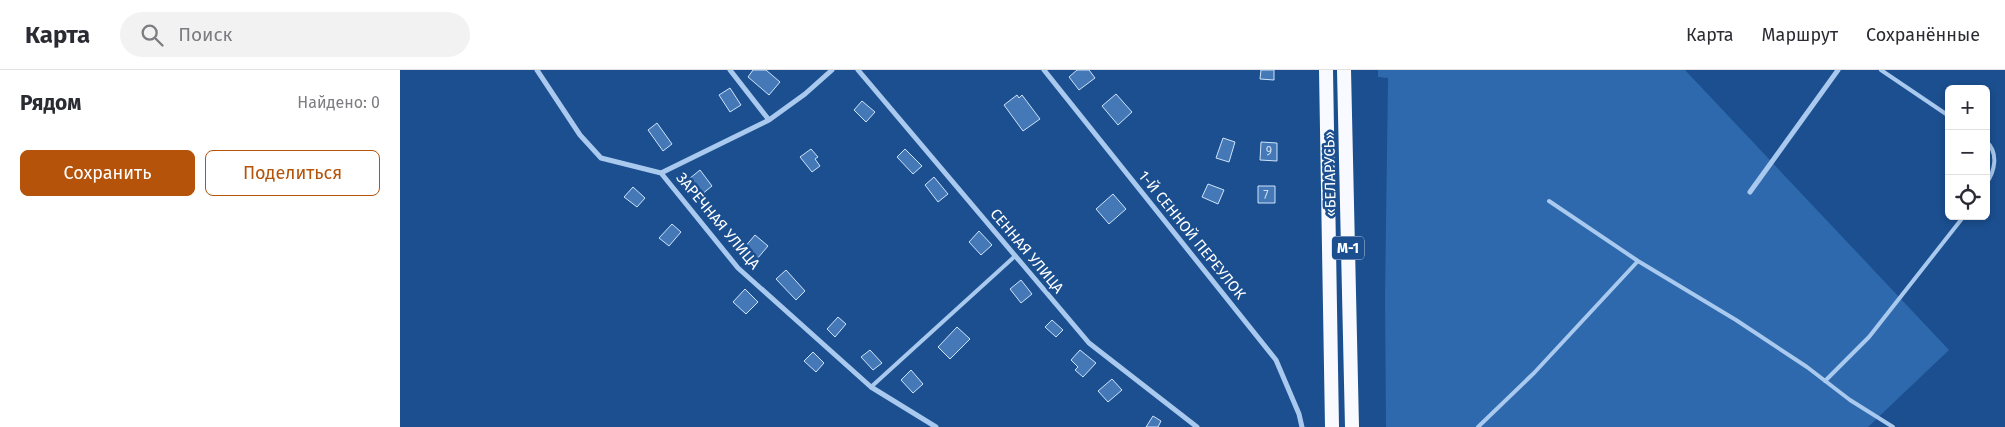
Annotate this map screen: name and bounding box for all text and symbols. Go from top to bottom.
search box [120,12,470,57]
text: Карта [25,21,90,49]
icon: search [138,21,166,49]
text: Поиск [178,23,232,46]
text: Карта [1686,24,1734,46]
text: Маршрут [1762,24,1838,46]
text: Сохранённые [1866,24,1980,46]
map controls [1945,85,1990,220]
button: + [1945,85,1990,130]
text: Рядом [20,90,81,116]
text: Найдено: 0 [297,93,380,112]
button: − [1945,130,1990,175]
street label: «БЕЛАРУСЬ» [1320,131,1340,217]
house number: 9 [1266,144,1272,158]
button: Сохранить [20,150,195,196]
button: Поделиться [205,150,380,196]
street label: 1-Й СЕННОЙ ПЕРЕУЛОК [1135,167,1249,303]
street label: ЗАРЕЧНАЯ УЛИЦА [672,169,764,273]
button: locate [1945,175,1990,220]
house number: 7 [1263,188,1269,202]
street label: СЕННАЯ УЛИЦА [986,205,1068,297]
road number: М-1 [1332,237,1364,260]

